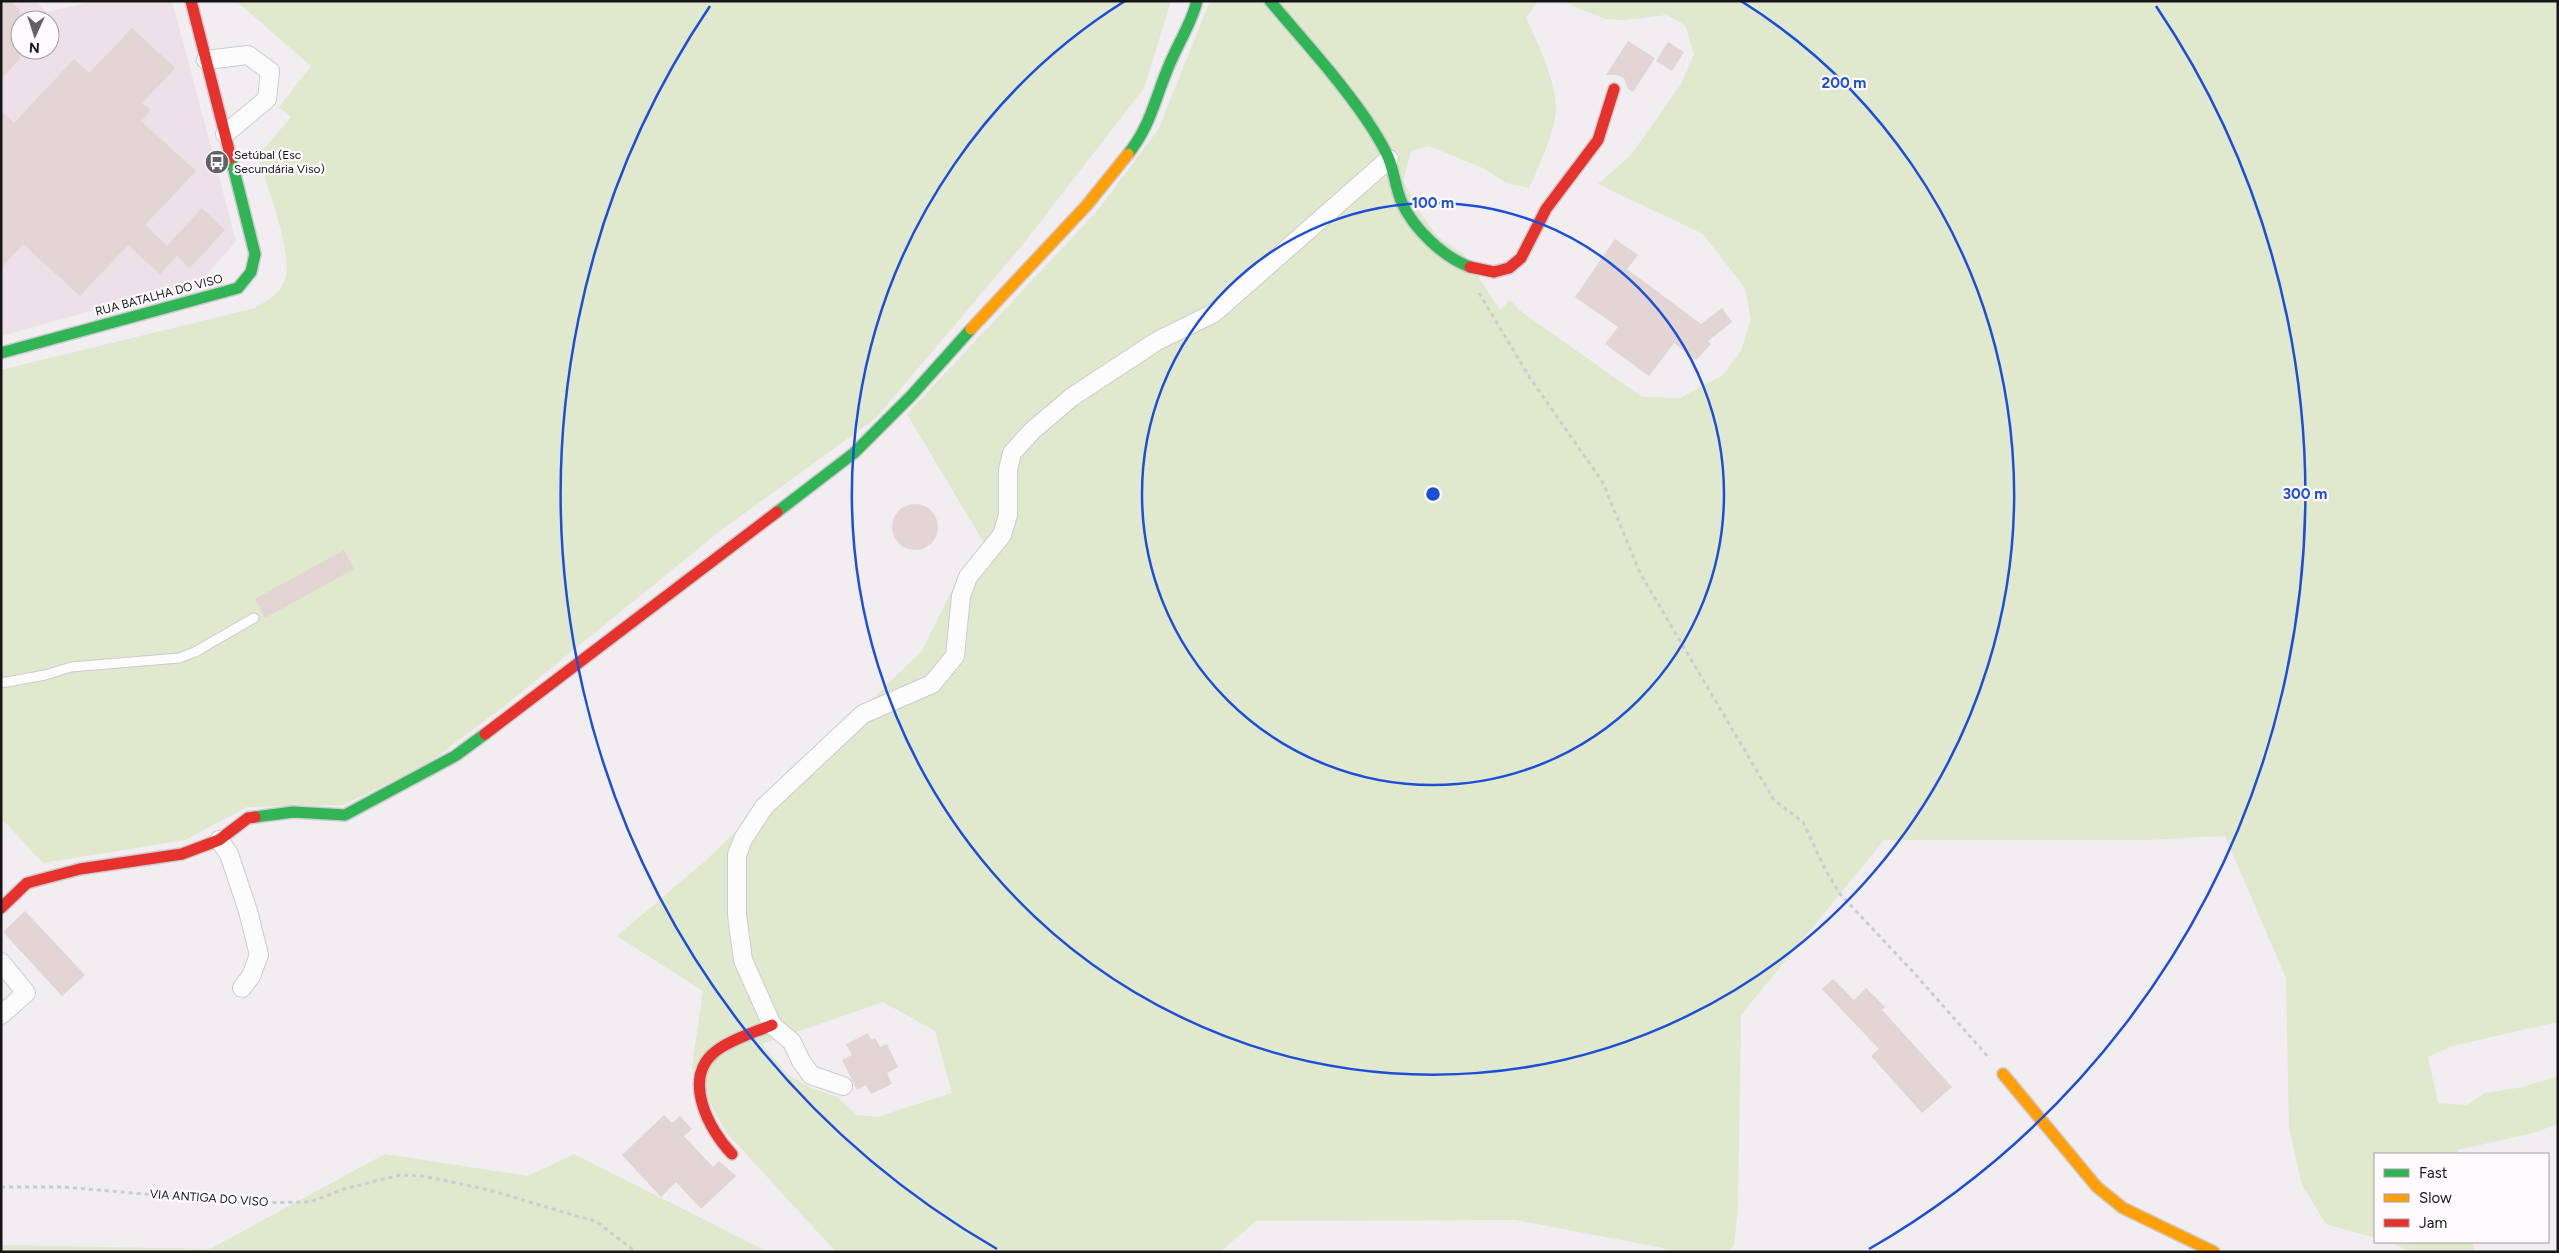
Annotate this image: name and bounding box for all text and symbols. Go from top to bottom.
north arrow [10,10,60,60]
text: N [28,39,40,56]
text: 200 m [1822,74,1866,92]
place label: Setúbal (Esc Secundária Viso) [234,148,325,176]
bus stop icon: Setúbal (Esc Secundária Viso) [204,149,230,175]
text: 100 m [1412,194,1454,212]
street label: RUA BATALHA DO VISO [94,271,224,319]
centre of rings [1424,485,1442,503]
text: 300 m [2283,485,2327,503]
legend [2374,1153,2549,1243]
text: Fast [2419,1164,2448,1182]
street label: VIA ANTIGA DO VISO [149,1187,269,1209]
text: Slow [2419,1189,2452,1207]
text: Jam [2419,1214,2447,1232]

